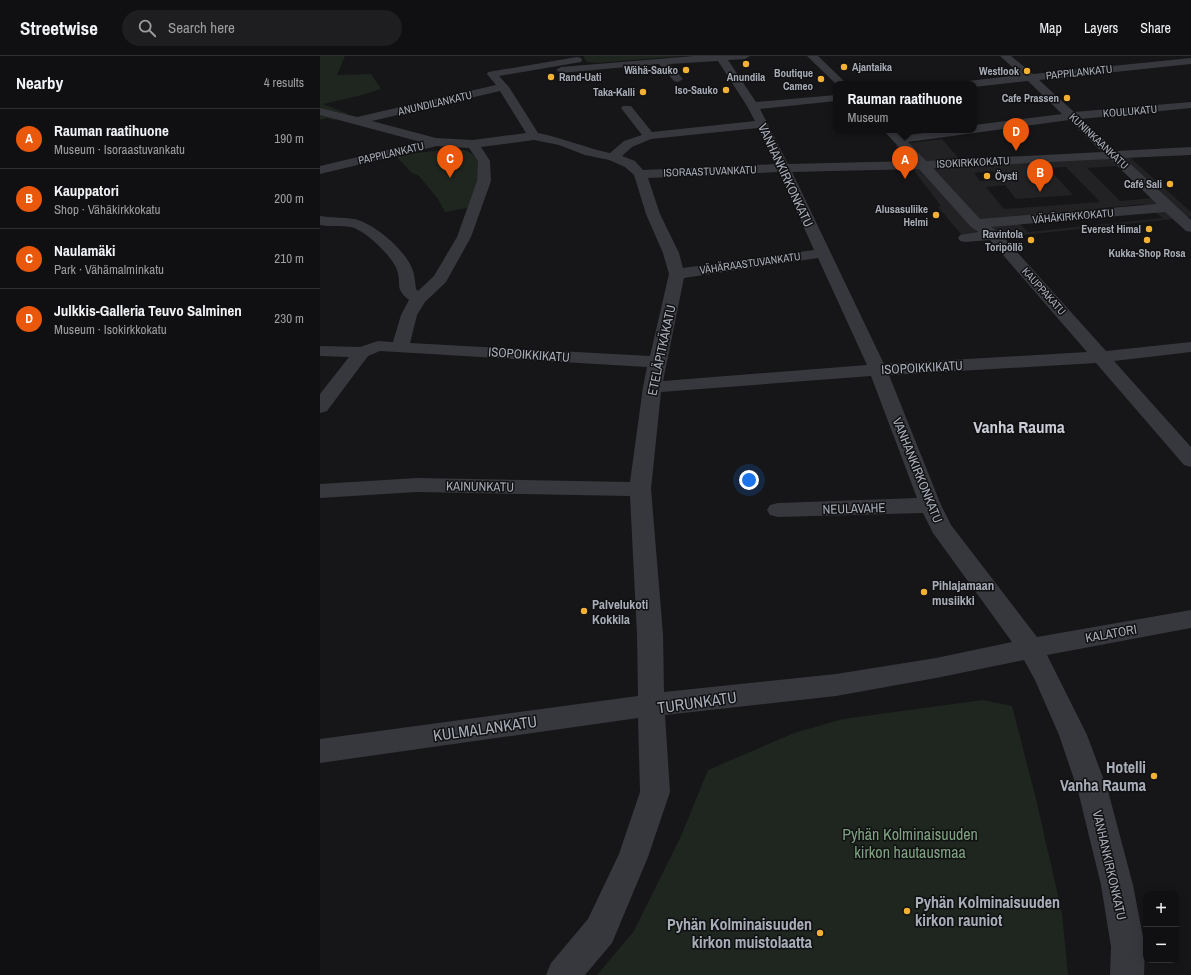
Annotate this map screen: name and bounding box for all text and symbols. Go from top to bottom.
search box [122,10,402,46]
text: Streetwise [20,15,98,41]
icon: search [136,17,158,39]
text: Search here [168,17,235,38]
text: Map [1040,19,1062,37]
text: Layers [1084,19,1118,37]
text: Share [1140,19,1171,37]
marker: Anundila [741,59,751,69]
place label: Ajantaika [852,60,892,74]
marker: Ajantaika [839,62,849,72]
street label: PAPPILANKATU [1045,62,1113,82]
place label: Wähä-Sauko [624,63,678,77]
place label: Westlook [979,64,1020,78]
marker: Wähä-Sauko [681,65,691,75]
place label: Boutique Cameo [774,66,813,93]
marker: Westlook [1022,66,1032,76]
place label: Rand-Uati [559,70,602,84]
place label: Anundila [727,70,765,84]
text: Nearby [16,71,63,94]
marker: Rand-Uati [546,72,556,82]
text: 4 results [264,74,304,91]
marker: Boutique Cameo [816,74,826,84]
popup [833,81,977,133]
place label: Iso-Sauko [675,83,718,97]
place label: Taka-Kalli [593,85,635,99]
marker: Iso-Sauko [721,85,731,95]
marker: Taka-Kalli [638,87,648,97]
street label: ANUNDILANKATU [396,88,473,119]
text: Rauman raatihuone [848,88,962,109]
place label: Cafe Prassen [1002,91,1059,105]
marker: Cafe Prassen [1062,93,1072,103]
street label: KOULUKATU [1102,102,1158,120]
text: Museum [848,109,888,126]
street label: KUNINKAANKATU [1066,110,1132,172]
pin: D [1003,118,1029,151]
text: Rauman raatihuone [54,120,169,141]
street label: VANHANKIRKONKATU [754,121,817,230]
text: A [25,130,33,147]
text: 190 m [274,130,304,147]
street label: PAPPILANKATU [357,139,425,167]
text: Museum · Isoraastuvankatu [54,141,185,158]
pin: C [437,145,463,178]
pin: A [892,146,918,179]
street label: ISOKIRKKOKATU [936,153,1010,171]
pin: B [1027,159,1053,192]
street label: ISORAASTUVANKATU [663,162,757,180]
place label: Öysti [995,169,1018,183]
marker: Öysti [982,171,992,181]
place label: Café Sali [1124,177,1162,191]
marker: Café Sali [1165,179,1175,189]
text: Kauppatori [54,180,119,201]
text: B [25,190,33,207]
text: 200 m [274,190,304,207]
text: Shop · Vähäkirkkokatu [54,201,160,218]
place label: Alusasuliike Helmi [875,202,928,229]
street label: VÄHÄKIRKKOKATU [1032,205,1114,227]
marker: Alusasuliike Helmi [931,210,941,220]
place label: Everest Himal [1081,222,1141,236]
marker: Everest Himal [1144,224,1154,234]
place label: Ravintola Toripöllö [982,227,1023,254]
marker: Ravintola Toripöllö [1026,235,1036,245]
marker: Kukka-Shop Rosa [1142,235,1152,245]
text: Naulamäki [54,240,116,261]
place label: Kukka-Shop Rosa [1108,246,1186,260]
street label: VÄHÄRAASTUVANKATU [699,249,801,277]
text: C [25,250,33,267]
text: 210 m [274,250,304,267]
text: Park · Vähämalminkatu [54,261,164,278]
street label: KAUPPAKATU [1019,264,1069,318]
text: Julkkis-Galleria Teuvo Salminen [54,300,242,321]
street label: ETELÄPITKÄKATU [644,303,679,397]
text: D [25,310,33,327]
text: 230 m [274,310,304,327]
text: Museum · Isokirkkokatu [54,321,167,338]
street label: ISOPOIKKIKATU [488,343,570,366]
street label: ISOPOIKKIKATU [881,357,963,378]
street label: VANHANKIRKONKATU [889,415,946,525]
district label: Vanha Rauma [973,415,1065,438]
your location [739,470,759,490]
street label: KAINUNKATU [446,477,514,496]
street label: NEULAVAHE [822,499,886,518]
place label: Pihlajamaan musiikki [932,577,994,609]
marker: Pihlajamaan musiikki [919,587,929,597]
place label: Palvelukoti Kokkila [592,596,648,628]
marker: Palvelukoti Kokkila [579,606,589,616]
street label: KALATORI [1084,621,1138,646]
street label: TURUNKATU [656,686,738,718]
street label: KULMALANKATU [432,710,538,746]
place label: Hotelli Vanha Rauma [1060,756,1147,796]
marker: Hotelli Vanha Rauma [1149,771,1159,781]
street label: VANHANKIRKONKATU [1089,809,1130,922]
park label: Pyhän Kolminaisuuden kirkon hautausmaa [842,823,978,863]
place label: Pyhän Kolminaisuuden kirkon rauniot [915,891,1060,931]
map controls [1143,891,1179,963]
button: + [1143,891,1179,927]
marker: Pyhän Kolminaisuuden kirkon rauniot [902,906,912,916]
place label: Pyhän Kolminaisuuden kirkon muistolaatta [667,913,813,953]
button: − [1143,927,1179,963]
marker: Pyhän Kolminaisuuden kirkon muistolaatta [815,928,825,938]

